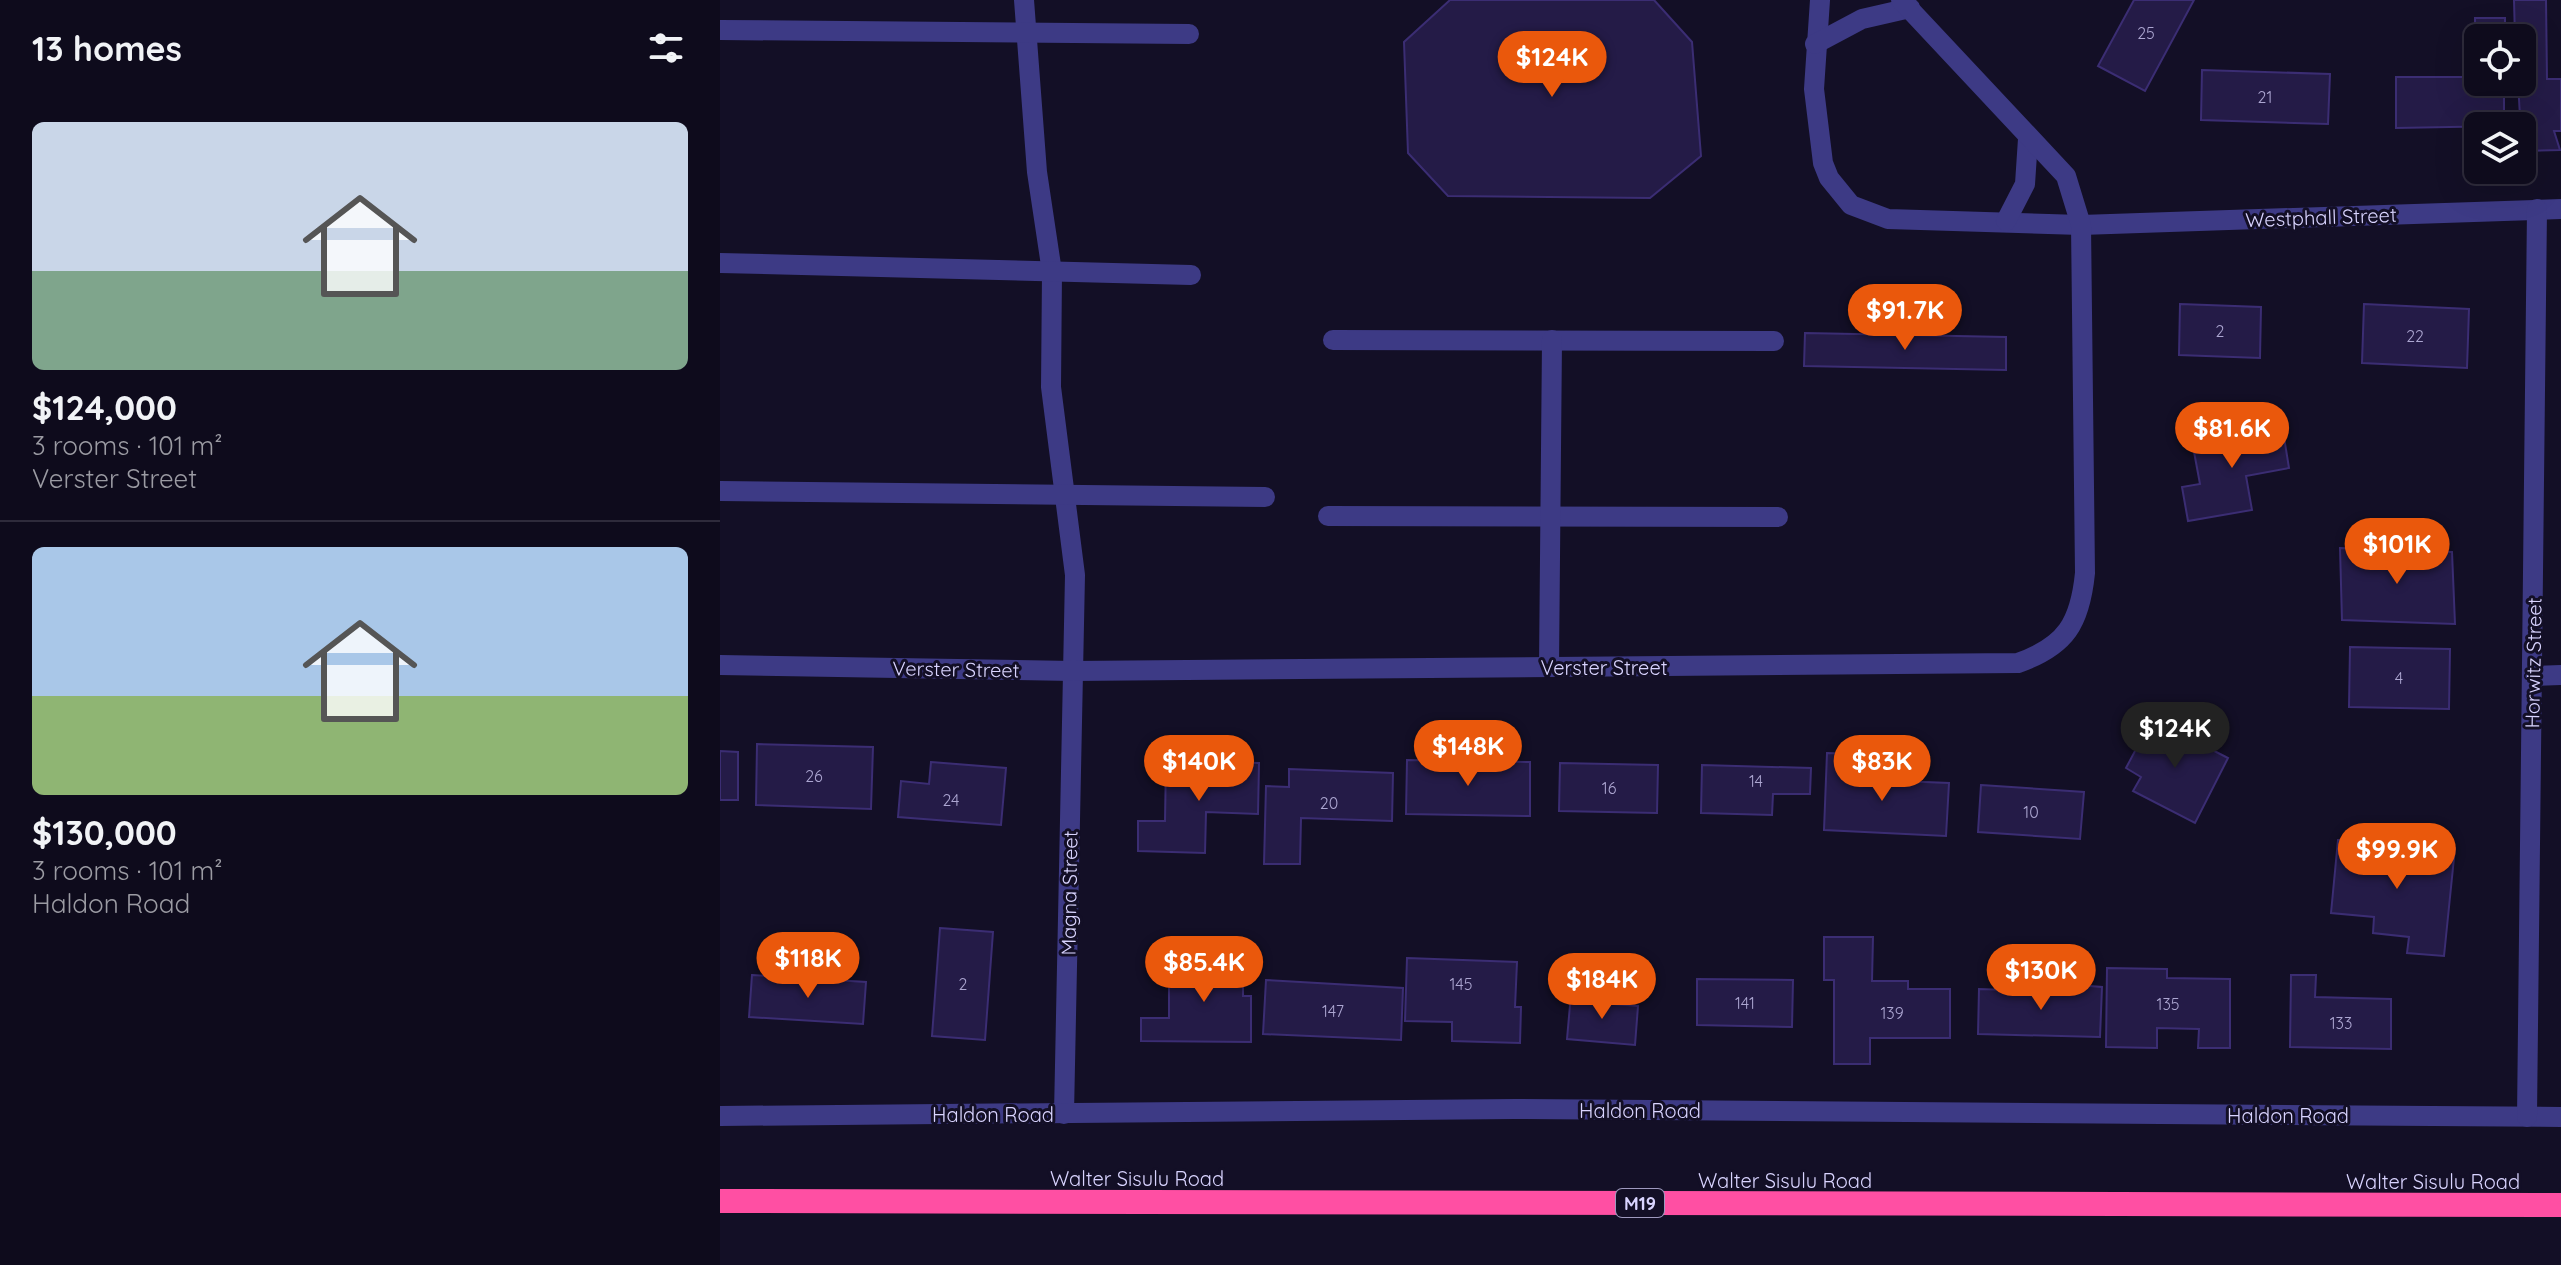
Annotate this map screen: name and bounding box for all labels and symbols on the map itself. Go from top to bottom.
house number: 25 [2137,23,2155,43]
pin: $124K [1496,31,1608,99]
house number: 21 [2258,87,2272,107]
street label: Westphall Street [2245,202,2397,232]
pin: $91.7K [1840,284,1970,352]
house number: 2 [2216,321,2225,341]
house number: 22 [2406,326,2424,346]
pin: $81.6K [2167,402,2297,470]
pin: $101K [2341,518,2453,586]
street label: Horwitz Street [2519,597,2547,729]
street label: Verster Street [892,655,1020,683]
street label: Verster Street [1540,655,1668,680]
house number: 4 [2395,668,2403,688]
pin: $124K [2119,702,2231,770]
pin: $148K [1412,720,1524,788]
pin: $140K [1143,735,1255,803]
pin: $83K [1835,735,1929,803]
house number: 26 [805,766,823,786]
house number: 14 [1749,771,1763,791]
house number: 16 [1602,778,1617,798]
house number: 24 [942,790,960,810]
house number: 20 [1320,793,1338,813]
house number: 10 [2023,802,2039,822]
pin: $99.9K [2332,823,2462,891]
street label: Magna Street [1055,830,1083,956]
pin: $118K [752,932,864,1000]
pin: $85.4K [1139,936,1269,1004]
pin: $130K [1985,944,2097,1012]
pin: $184K [1546,953,1658,1021]
house number: 2 [959,974,968,994]
house number: 145 [1450,974,1472,994]
house number: 141 [1735,993,1755,1013]
house number: 135 [2156,994,2180,1014]
house number: 147 [1322,1001,1344,1021]
house number: 139 [1880,1003,1904,1023]
house number: 133 [2330,1013,2352,1033]
street label: Haldon Road [1579,1098,1701,1123]
street label: Haldon Road [932,1102,1054,1127]
street label: Haldon Road [2227,1103,2349,1128]
street label: Walter Sisulu Road [1050,1166,1224,1191]
street label: Walter Sisulu Road [1698,1168,1872,1193]
street label: Walter Sisulu Road [2346,1169,2520,1194]
road number: M19 [1616,1189,1664,1217]

